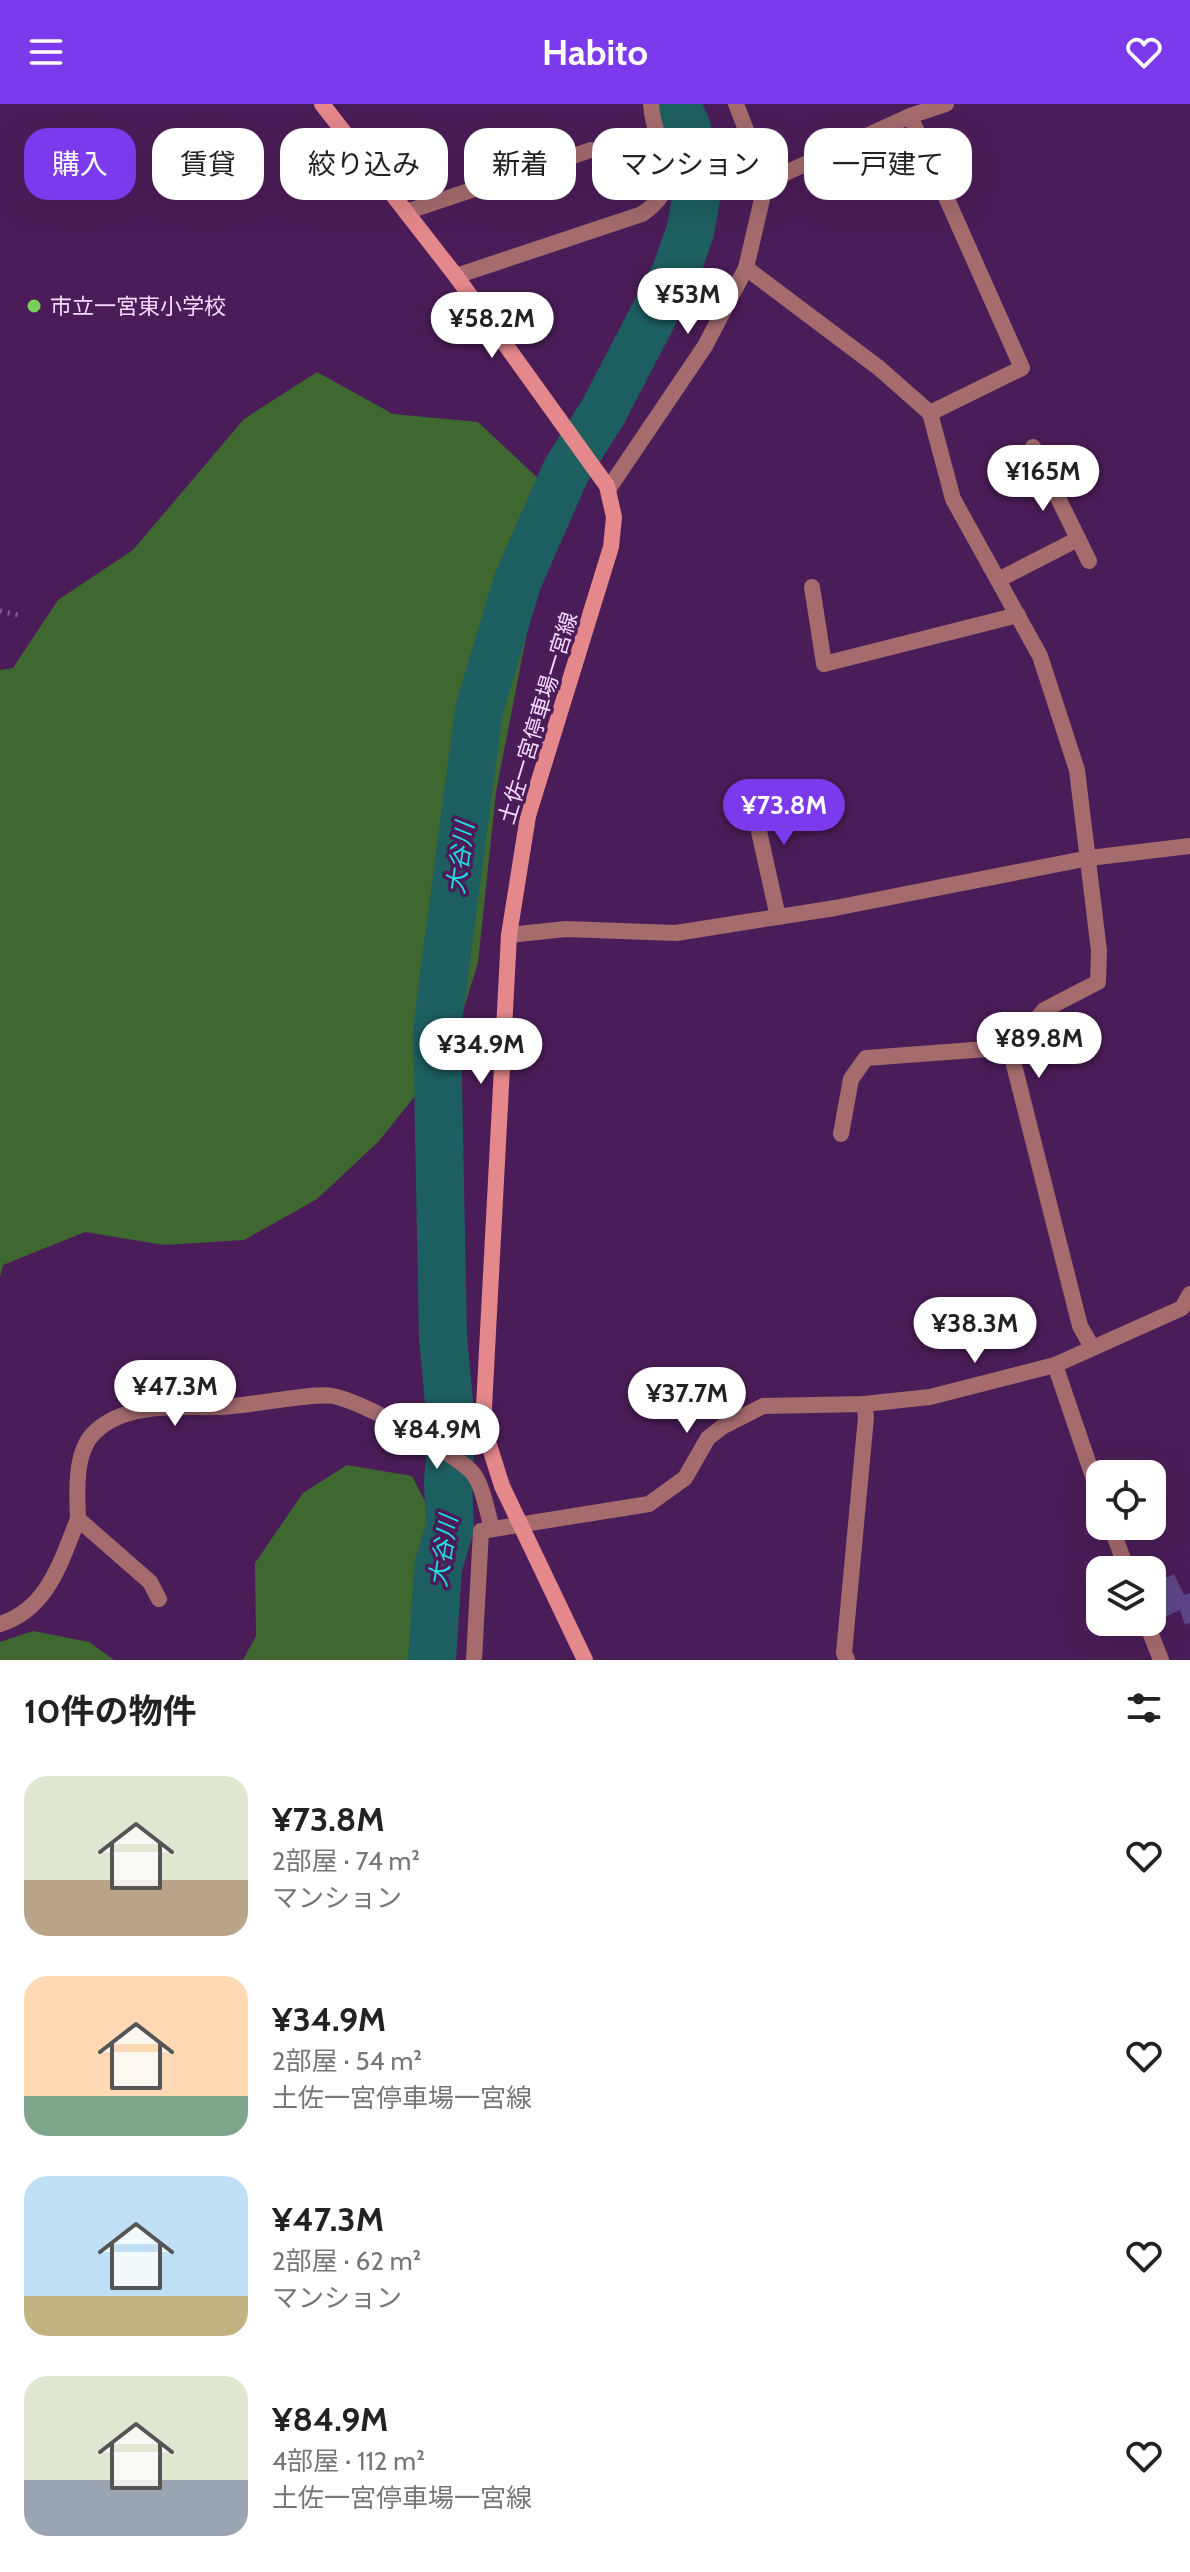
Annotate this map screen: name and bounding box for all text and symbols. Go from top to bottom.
icon: menu [24,30,68,74]
text: Habito [542,30,648,74]
icon: heart [1122,30,1166,74]
chip: 購入 [24,128,136,200]
chip: 賃貸 [152,128,264,200]
chip: 絞り込み [280,128,448,200]
chip: 新着 [464,128,576,200]
chip: マンション [592,128,788,200]
chip: 一戸建て [804,128,972,200]
pin: ¥53M [641,268,735,336]
text: ¥53M [655,278,721,310]
pin: ¥58.2M [427,292,557,360]
place label: 市立一宮東小学校 [50,293,226,320]
marker: 市立一宮東小学校 [25,297,43,315]
text: ¥58.2M [449,302,535,334]
pin: ¥165M [987,445,1099,513]
text: ¥165M [1005,455,1081,487]
street label: 土佐一宮停車場一宮線 [493,609,583,827]
pin: ¥73.8M [719,779,849,847]
text: ¥73.8M [741,789,827,821]
water label: 大谷川 [441,817,480,896]
pin: ¥89.8M [974,1012,1104,1080]
pin: ¥34.9M [416,1018,546,1086]
text: ¥89.8M [995,1022,1083,1054]
text: ¥34.9M [437,1028,525,1060]
pin: ¥38.3M [910,1297,1040,1365]
text: ¥38.3M [932,1307,1018,1339]
pin: ¥47.3M [110,1360,240,1428]
pin: ¥37.7M [622,1367,752,1435]
text: ¥47.3M [132,1370,218,1402]
text: ¥37.7M [646,1377,728,1409]
pin: ¥84.9M [372,1403,502,1471]
text: ¥84.9M [393,1413,481,1445]
map controls [1086,1460,1166,1636]
button: locate [1086,1460,1166,1540]
water label: 大谷川 [423,1510,463,1589]
button: layers [1086,1556,1166,1636]
icon: filters [1122,1686,1166,1730]
text: 10件の物件 [24,1690,197,1732]
text: ¥73.8M [272,1798,385,1840]
icon: home [88,1808,184,1904]
icon: heart [1122,1834,1166,1878]
text: 2部屋 · 74 m² [272,1845,420,1877]
text: マンション [272,1882,402,1914]
text: ¥34.9M [272,1998,386,2040]
icon: home [88,2008,184,2104]
icon: heart [1122,2034,1166,2078]
text: 2部屋 · 54 m² [272,2045,422,2077]
text: 土佐一宮停車場一宮線 [272,2082,532,2114]
text: ¥47.3M [272,2198,384,2240]
icon: home [88,2208,184,2304]
icon: heart [1122,2234,1166,2278]
text: 2部屋 · 62 m² [272,2245,421,2277]
text: マンション [272,2282,402,2314]
text: ¥84.9M [272,2398,388,2440]
icon: home [88,2408,184,2504]
icon: heart [1122,2434,1166,2478]
text: 4部屋 · 112 m² [272,2445,425,2477]
text: 土佐一宮停車場一宮線 [272,2482,532,2514]

